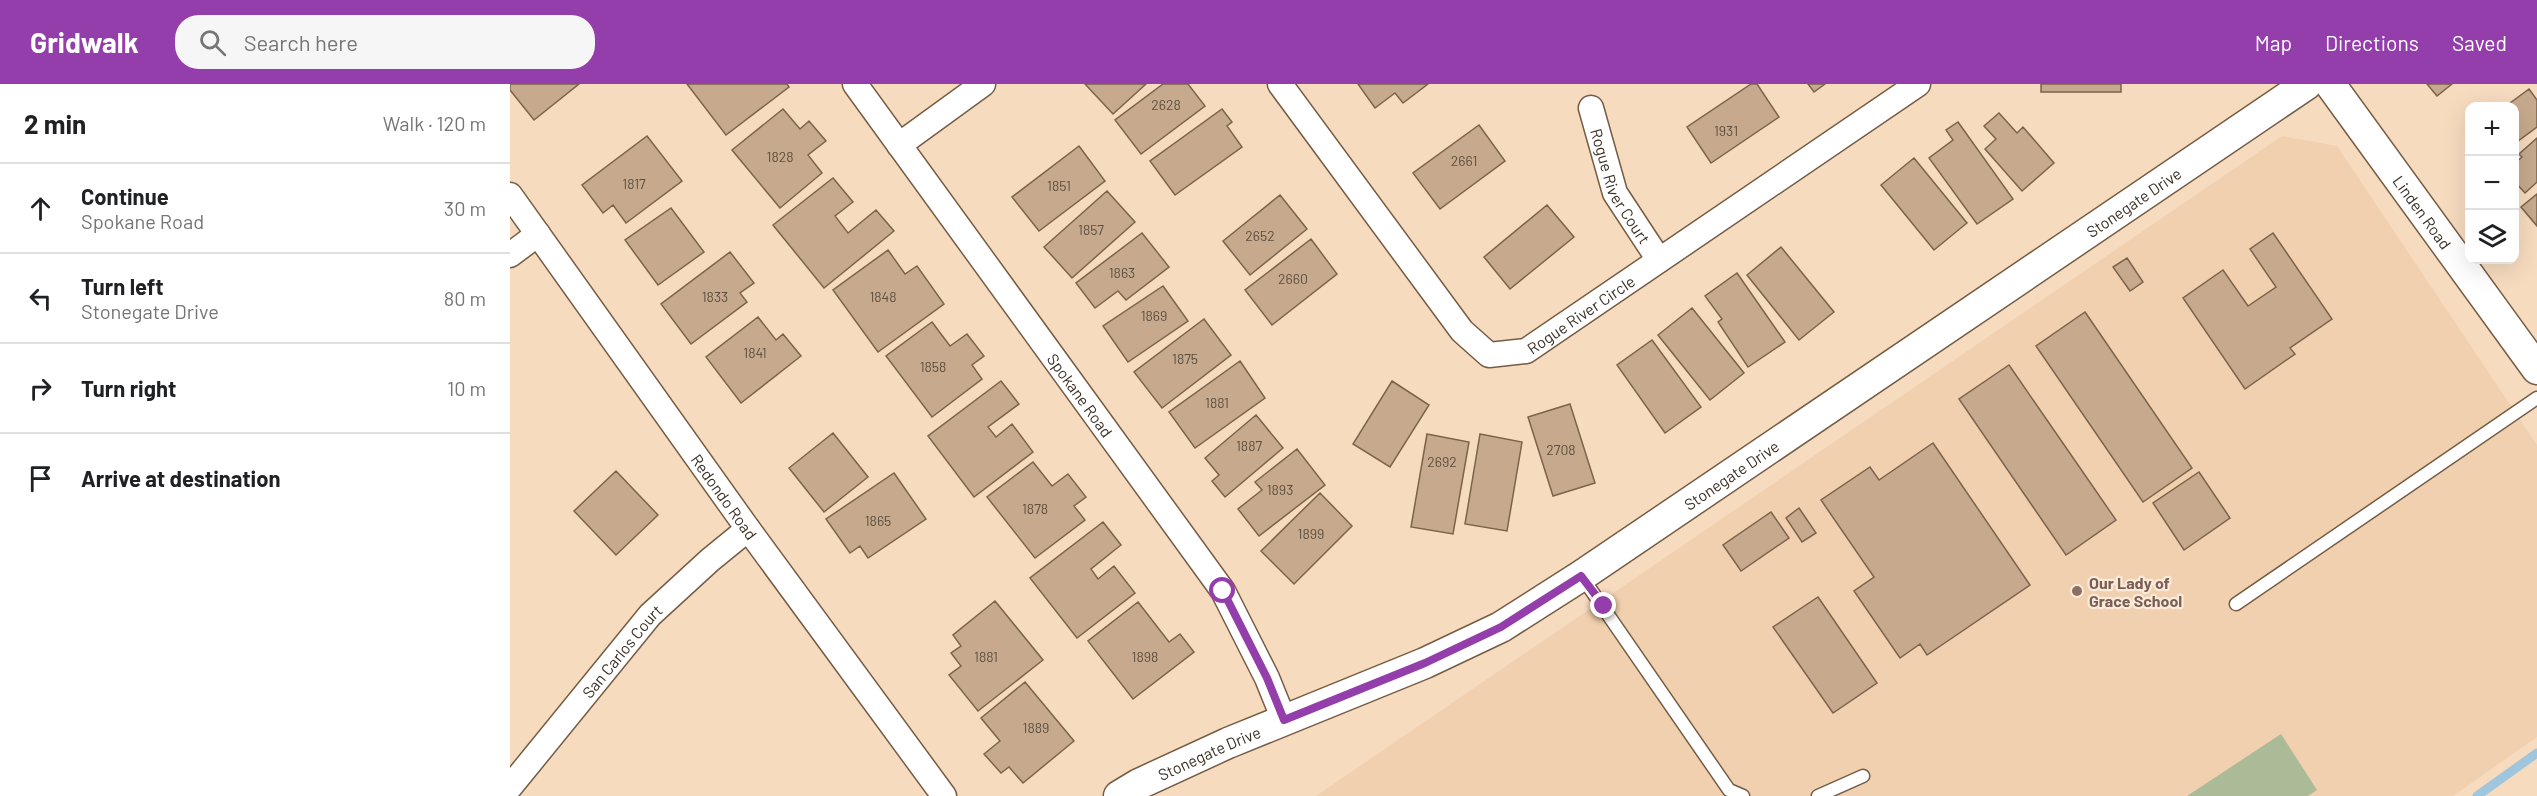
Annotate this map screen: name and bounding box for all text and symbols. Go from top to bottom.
search box [175,15,595,69]
text: Gridwalk [30,25,139,59]
icon: search [196,26,229,59]
text: Search here [244,29,358,55]
text: Map [2255,30,2292,55]
text: Directions [2325,30,2419,55]
text: Saved [2452,30,2507,55]
house number: 2628 [1151,96,1181,113]
map controls [2465,102,2519,264]
button: + [2465,102,2519,156]
text: 2 min [24,108,86,139]
text: Walk · 120 m [383,111,486,135]
house number: 1931 [1714,122,1738,139]
street label: Rogue River Court [1588,126,1655,247]
house number: 1828 [767,148,794,165]
house number: 2661 [1451,152,1477,169]
button: − [2465,156,2519,210]
street label: Stonegate Drive [2082,163,2184,241]
street label: Linden Road [2390,171,2456,252]
house number: 1817 [622,175,646,192]
house number: 1851 [1047,177,1071,194]
text: Continue [81,183,169,209]
icon: ahead [24,192,57,225]
text: 30 m [444,196,486,220]
text: Spokane Road [81,209,204,233]
button: layers [2465,210,2519,264]
house number: 1857 [1078,221,1104,238]
house number: 2652 [1245,227,1275,244]
house number: 1863 [1109,264,1135,281]
house number: 2660 [1278,270,1308,287]
street label: Rogue River Circle [1523,271,1638,357]
text: Turn left [81,273,164,299]
icon: left [24,282,57,315]
text: 80 m [444,286,486,310]
house number: 1833 [702,288,728,305]
house number: 1848 [869,288,897,305]
text: Stonegate Drive [81,299,219,323]
house number: 1869 [1141,307,1167,324]
house number: 1841 [743,344,767,361]
street label: Spokane Road [1044,349,1117,440]
house number: 1875 [1172,350,1198,367]
house number: 1858 [920,358,946,375]
icon: right [24,372,57,405]
text: Turn right [81,375,176,401]
text: 10 m [447,376,486,400]
house number: 1881 [1205,394,1229,411]
street label: Stonegate Drive [1680,436,1782,513]
house number: 1887 [1236,437,1262,454]
house number: 2708 [1546,441,1576,458]
street label: Redondo Road [688,450,762,543]
house number: 2692 [1427,453,1457,470]
icon: arrive [24,462,57,495]
text: Arrive at destination [81,465,280,491]
house number: 1893 [1267,481,1293,498]
house number: 1878 [1022,500,1048,517]
house number: 1865 [865,512,891,529]
house number: 1899 [1298,525,1324,542]
place label: Our Lady of Grace School [2089,573,2182,610]
route start [1209,577,1235,603]
marker: Our Lady of Grace School [2070,584,2084,598]
route end [1590,592,1616,618]
street label: San Carlos Court [577,600,665,701]
house number: 1881 [974,648,998,665]
house number: 1898 [1132,648,1158,665]
house number: 1889 [1023,719,1049,736]
street label: Stonegate Drive [1155,721,1263,784]

